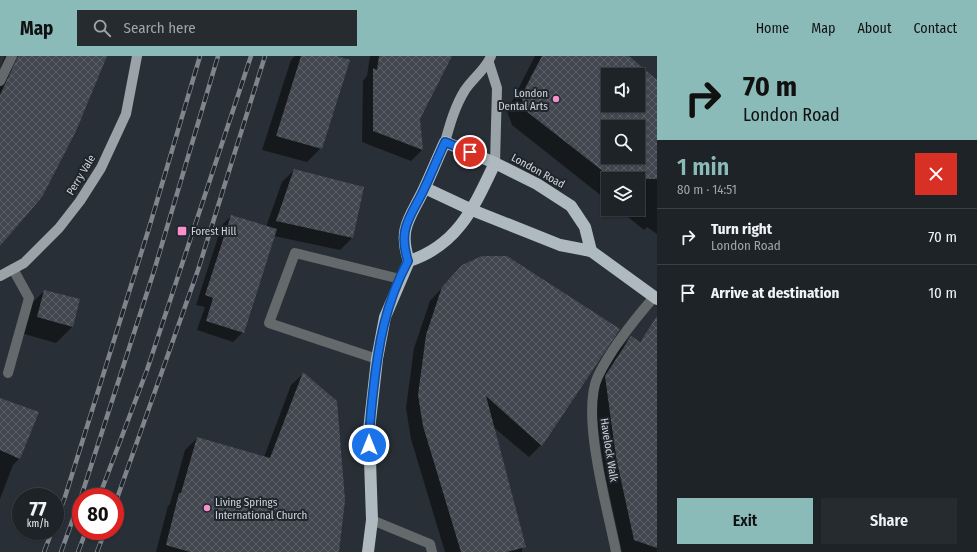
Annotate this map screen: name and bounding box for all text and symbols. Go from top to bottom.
search box [77,10,357,46]
text: Map [20,17,53,40]
icon: search [91,17,113,39]
text: Search here [123,19,196,37]
text: Home [756,20,789,37]
text: Map [811,20,835,37]
text: About [857,20,892,37]
text: Contact [914,20,957,37]
map controls [601,68,645,216]
button: sound [601,68,645,112]
text: 70 m [743,70,797,103]
icon: right [677,72,729,124]
place label: London Dental Arts [498,87,548,113]
marker: London Dental Arts [551,94,561,104]
text: London Road [743,104,840,126]
button: search [601,120,645,164]
pin [453,135,487,169]
icon: arrive [459,141,481,163]
street label: London Road [509,151,567,191]
street label: Perry Vale [64,152,98,198]
text: 1 min [677,153,729,181]
button: close [915,153,957,195]
button: layers [601,172,645,216]
text: 80 m · 14:51 [677,182,737,197]
text: Turn right [711,220,772,238]
marker: Forest Hill [176,225,188,237]
place label: Forest Hill [191,225,236,238]
icon: right [677,226,699,248]
text: 70 m [928,228,957,246]
text: London Road [711,238,781,253]
icon: arrive [677,282,699,304]
text: Arrive at destination [711,284,839,302]
text: 10 m [928,284,957,302]
street label: Havelock Walk [598,417,621,484]
position arrow [348,424,390,466]
speed limit sign: 80 [72,488,124,540]
place label: Living Springs International Church [215,496,307,522]
text: 77 [29,497,47,521]
button: Exit [677,498,813,544]
button: Share [821,498,957,544]
marker: Living Springs International Church [202,503,212,513]
text: km/h [27,518,49,530]

